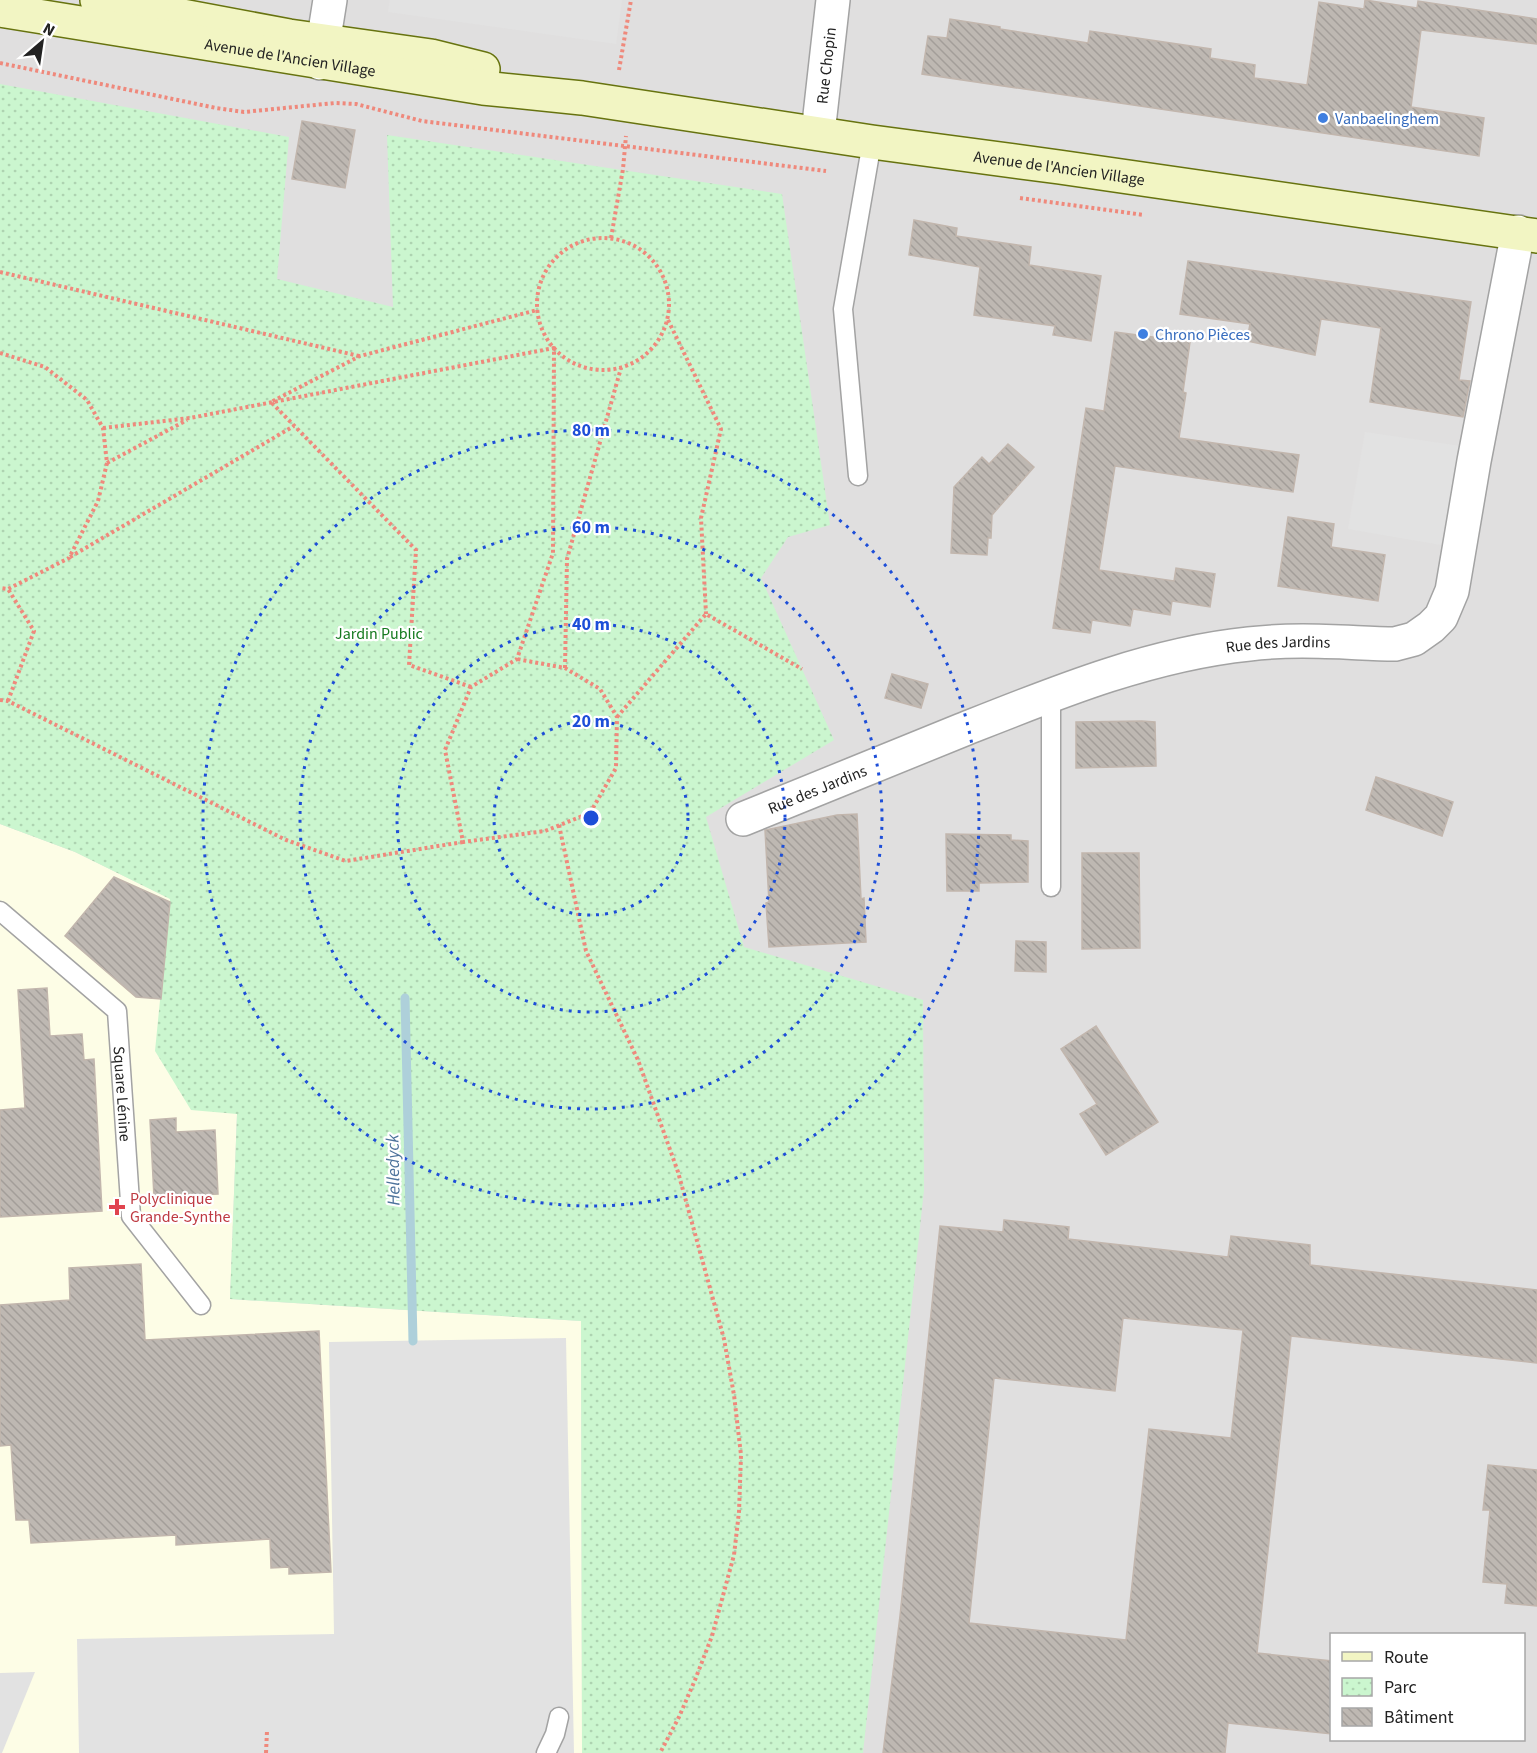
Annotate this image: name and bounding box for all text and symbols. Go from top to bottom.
north arrow [12,12,72,72]
text: N [39,18,59,42]
street label: Rue Chopin [811,26,842,105]
street label: Avenue de l'Ancien Village [203,33,377,82]
place label: Vanbaelinghem [1335,108,1439,130]
marker: Vanbaelinghem [1316,111,1330,125]
street label: Avenue de l'Ancien Village [972,146,1146,191]
place label: Chrono Pièces [1155,324,1250,346]
marker: Chrono Pièces [1136,327,1150,341]
text: 80 m [572,418,610,443]
text: 60 m [572,515,610,540]
text: 40 m [572,612,610,637]
park label: Jardin Public [335,623,423,645]
street label: Rue des Jardins [1224,631,1331,659]
text: 20 m [572,709,610,734]
street label: Rue des Jardins [765,760,871,820]
centre of rings [581,808,601,828]
street label: Square Lénine [107,1045,136,1143]
water label: Helledyck [380,1134,407,1206]
place label: Polyclinique Grande-Synthe [130,1188,230,1228]
marker: Polyclinique Grande-Synthe [108,1198,126,1216]
legend [1330,1633,1525,1741]
text: Route [1384,1645,1428,1670]
text: Parc [1384,1675,1417,1700]
text: Bâtiment [1384,1705,1454,1730]

